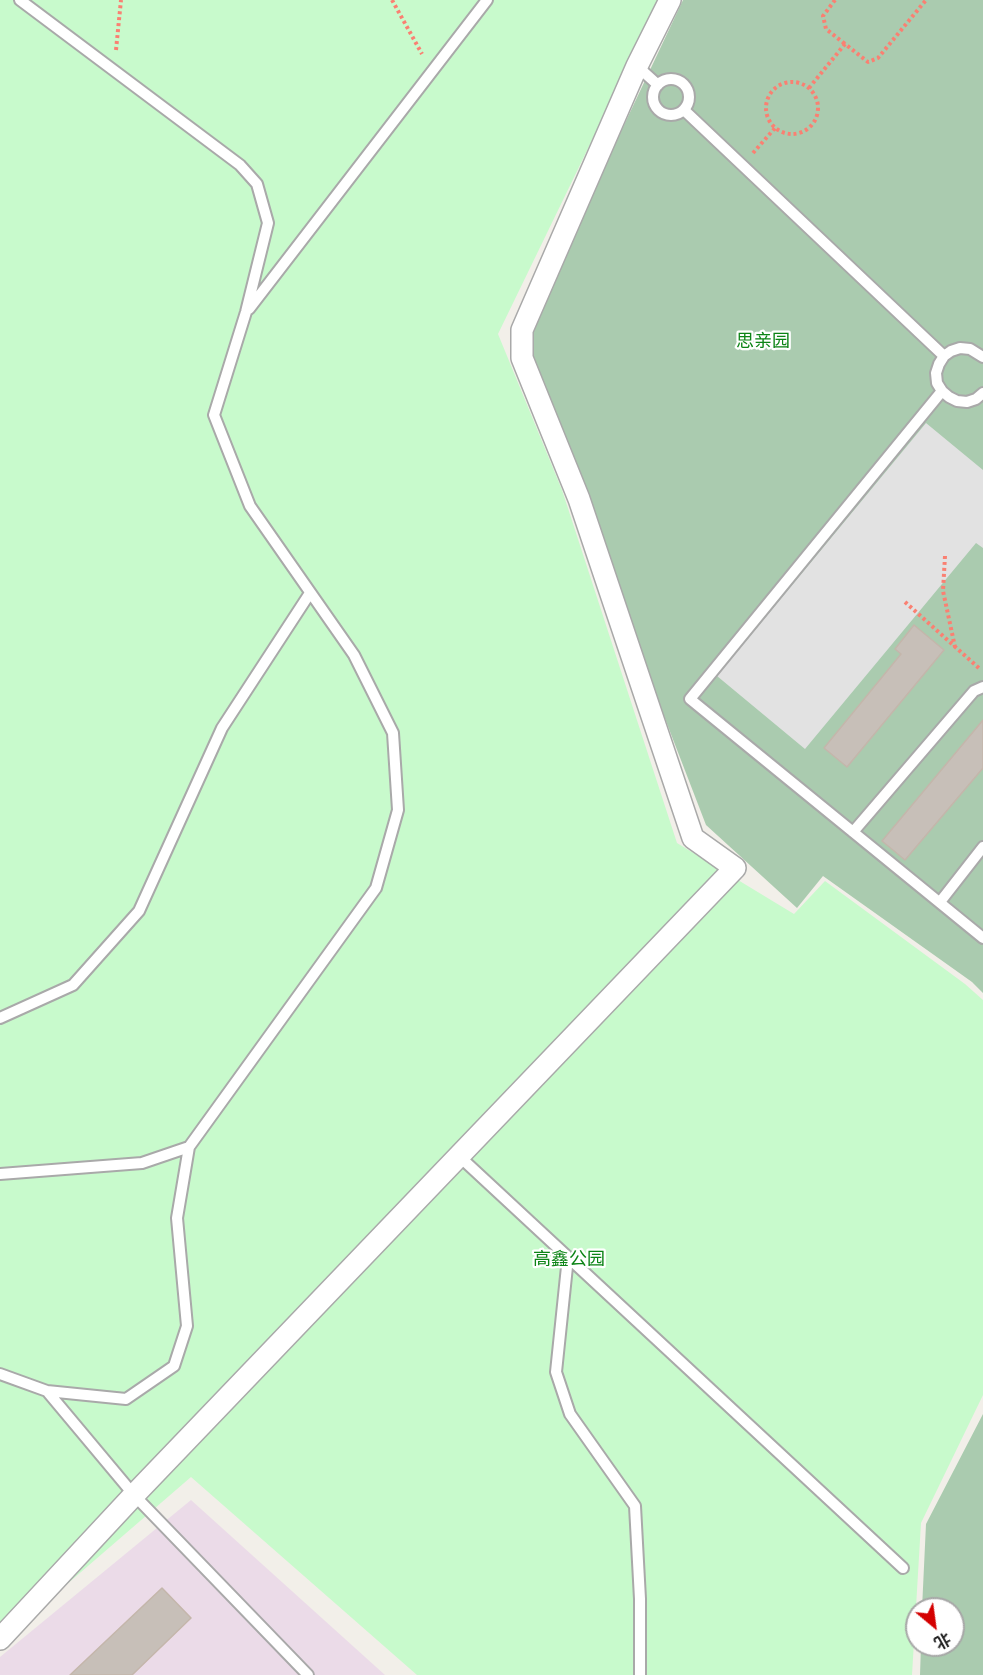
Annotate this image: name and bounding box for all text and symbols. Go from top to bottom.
park label: 思亲园 [736,331,790,353]
park label: 高鑫公园 [533,1249,605,1271]
north arrow [905,1597,965,1657]
text: 北 [930,1627,955,1654]

